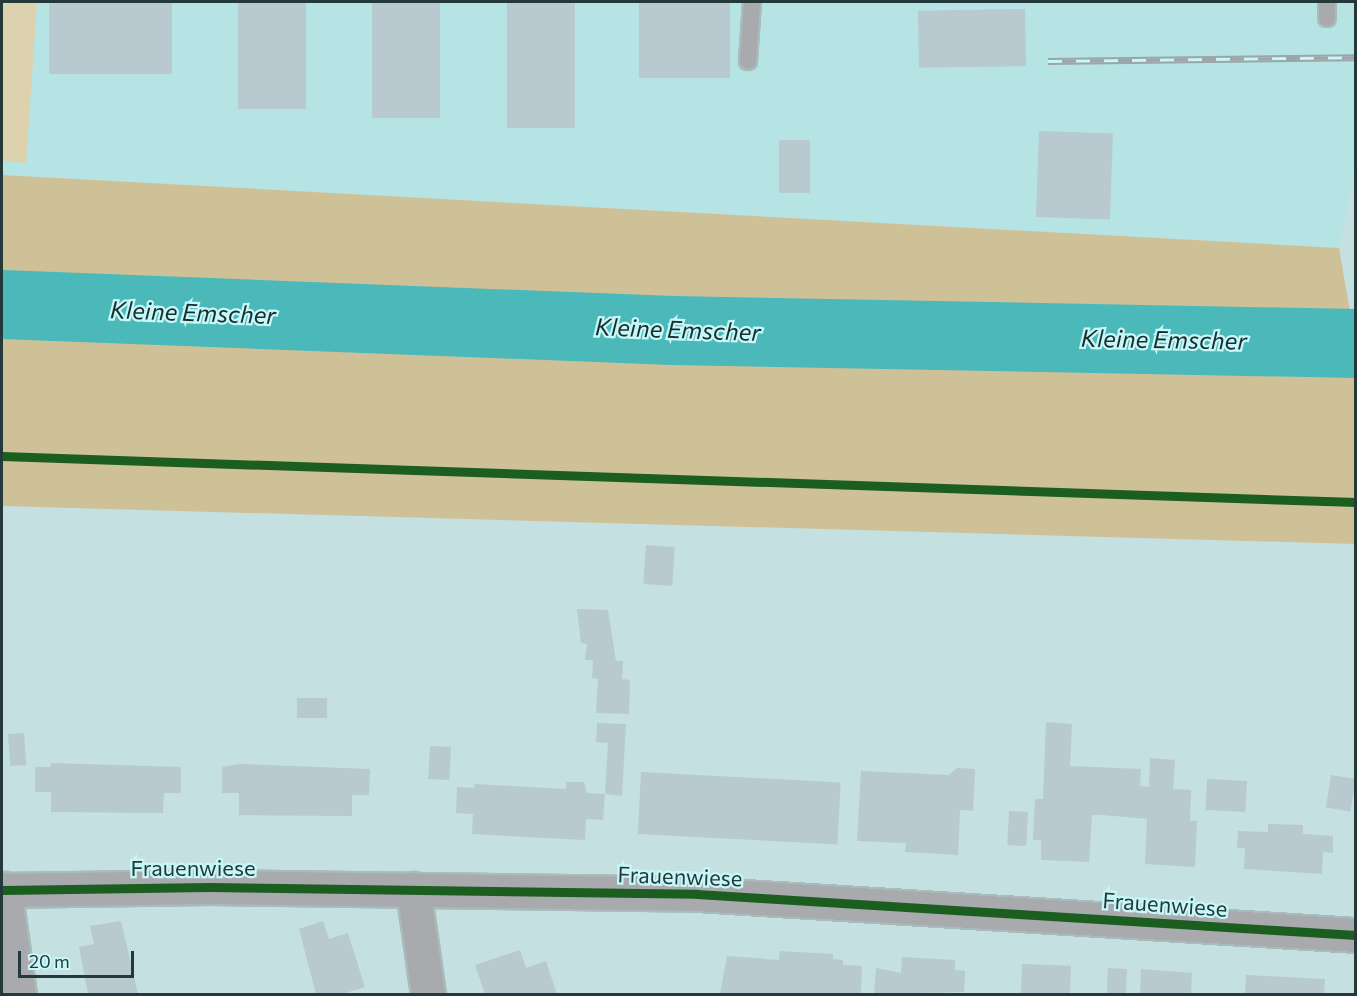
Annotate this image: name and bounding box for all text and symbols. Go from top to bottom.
water label: Kleine Emscher [110,295,276,329]
water label: Kleine Emscher [595,312,761,346]
water label: Kleine Emscher [1081,323,1247,355]
street label: Frauenwiese [130,855,256,881]
street label: Frauenwiese [617,861,743,891]
street label: Frauenwiese [1102,886,1228,922]
scale bar [21,939,136,977]
text: 20 m [29,950,70,972]

